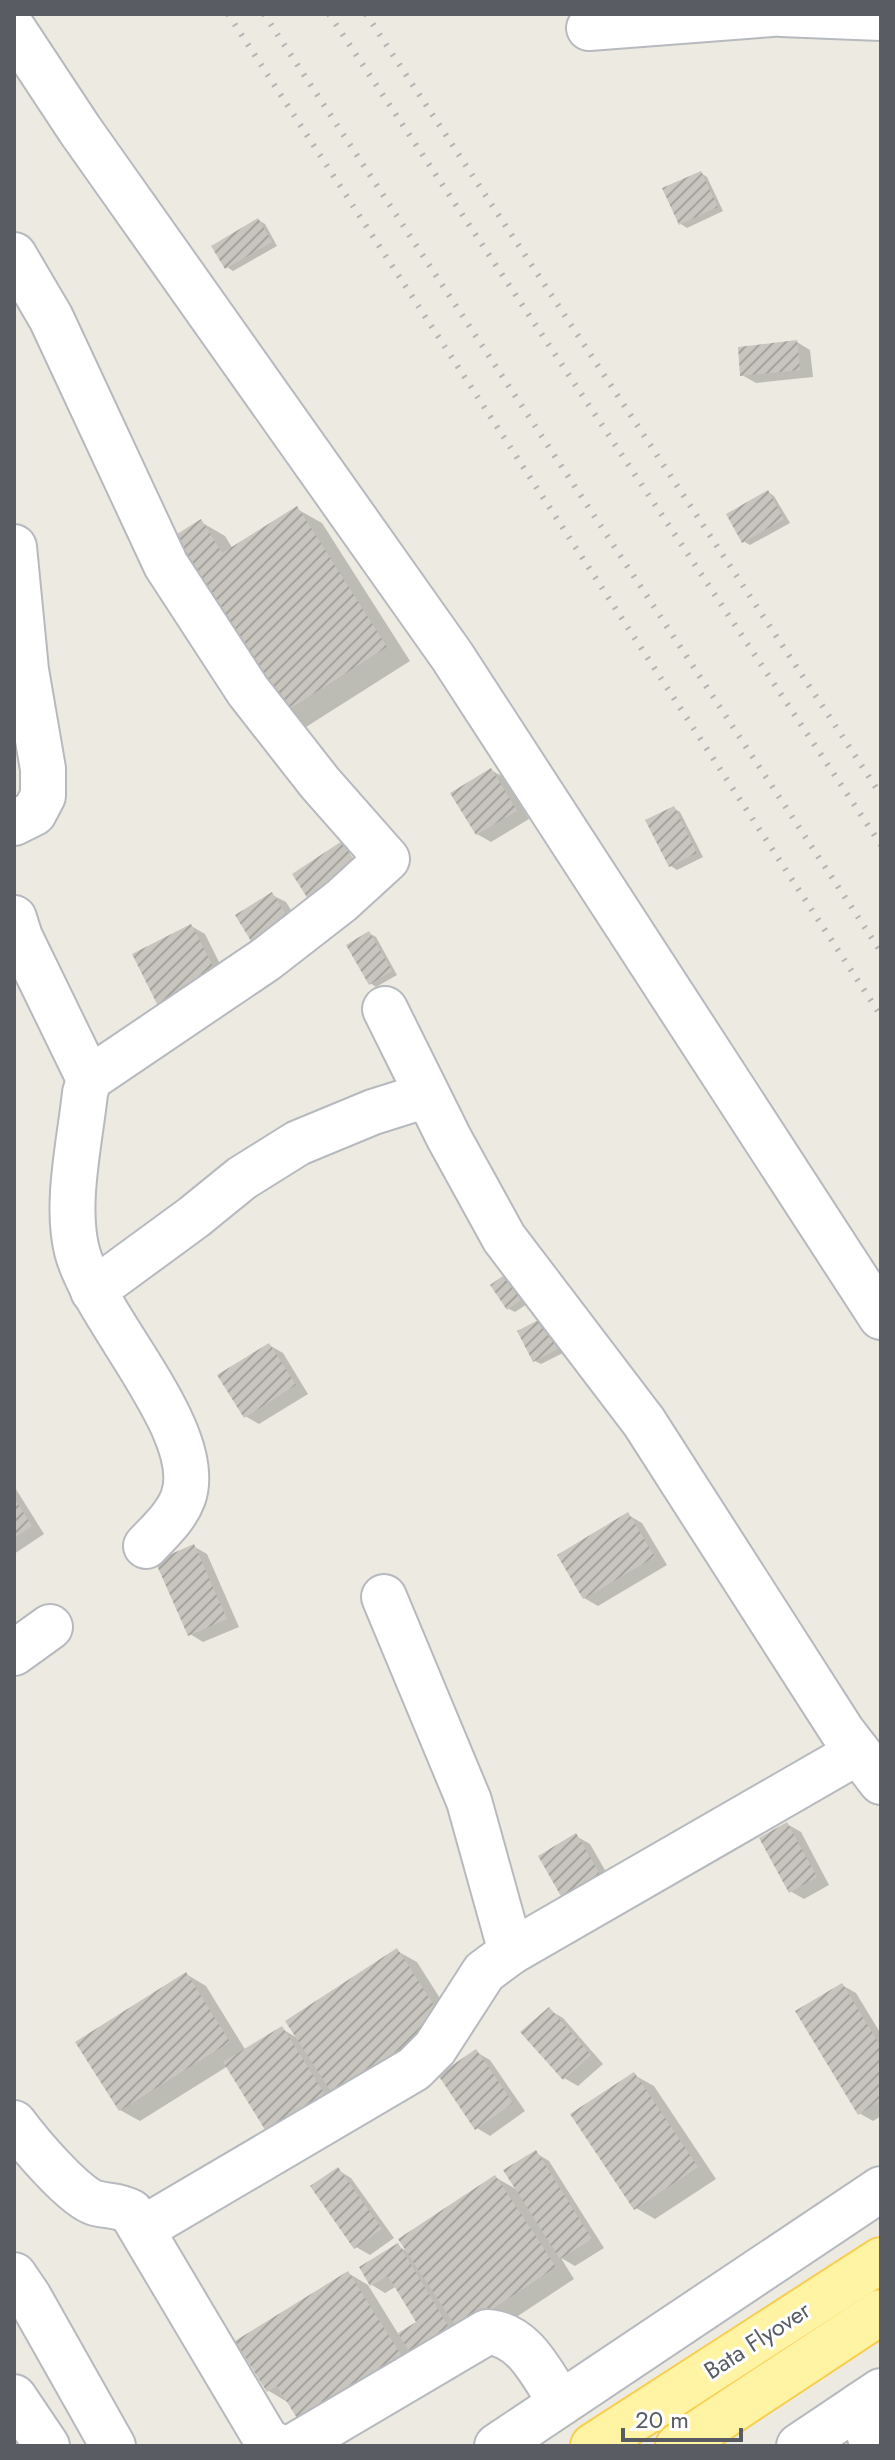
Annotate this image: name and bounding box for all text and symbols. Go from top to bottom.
street label: Bata Flyover [697,2292,818,2388]
scale bar [623,2392,741,2442]
text: 20 m [635,2402,689,2437]

